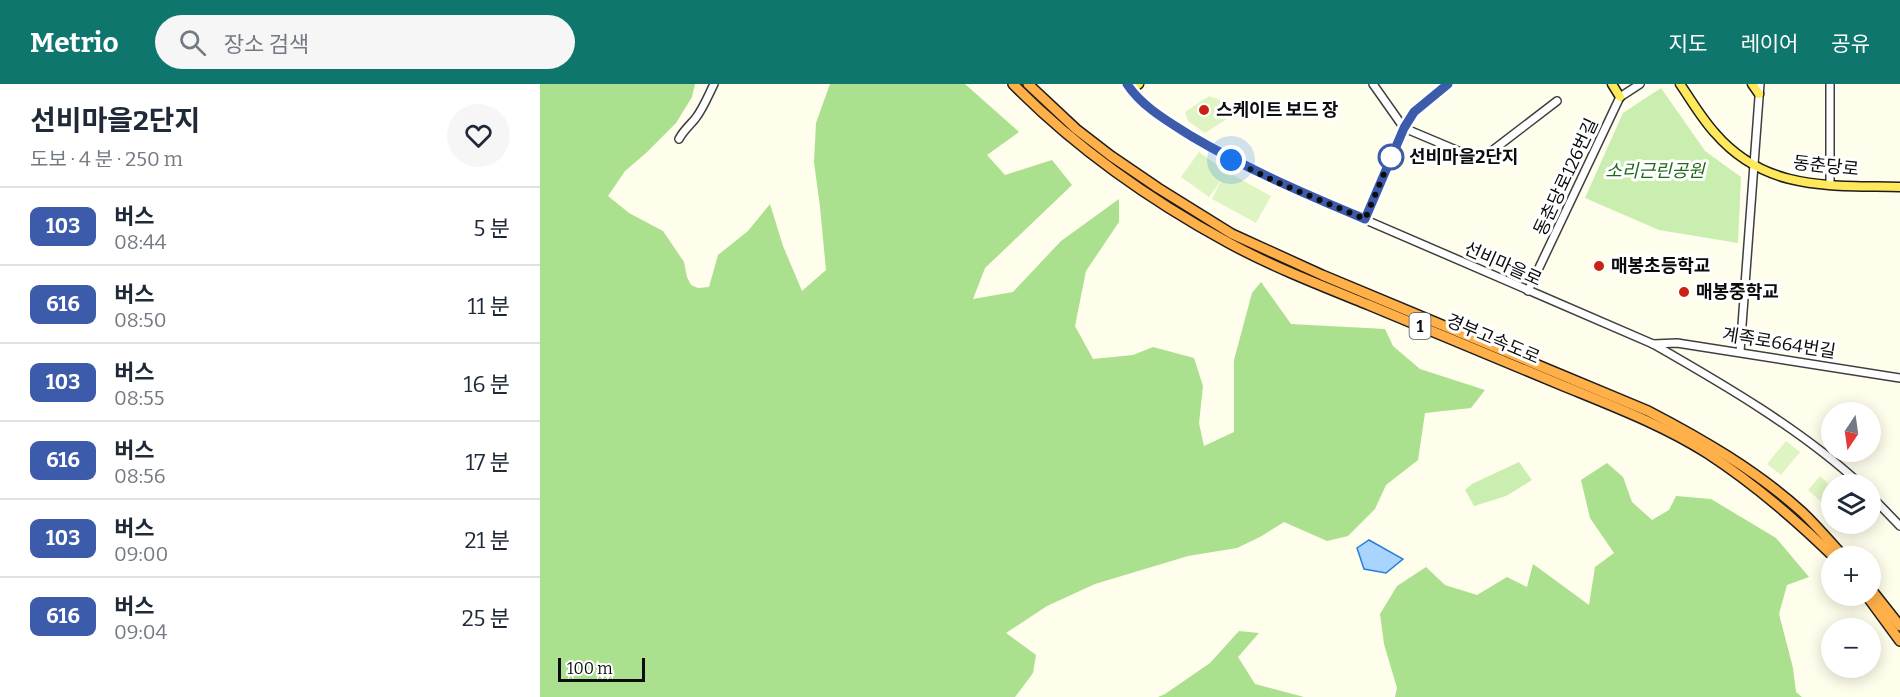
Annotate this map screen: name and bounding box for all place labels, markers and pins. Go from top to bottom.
place label: 스케이트 보드 장 [1216,99,1339,121]
marker: 스케이트 보드 장 [1197,103,1211,117]
marker: 선비마을2단지 [1378,144,1404,170]
place label: 선비마을2단지 [1409,146,1519,168]
place label: 매봉초등학교 [1611,255,1710,277]
marker: 매봉초등학교 [1592,259,1606,273]
place label: 매봉중학교 [1696,281,1779,303]
marker: 매봉중학교 [1677,285,1691,299]

